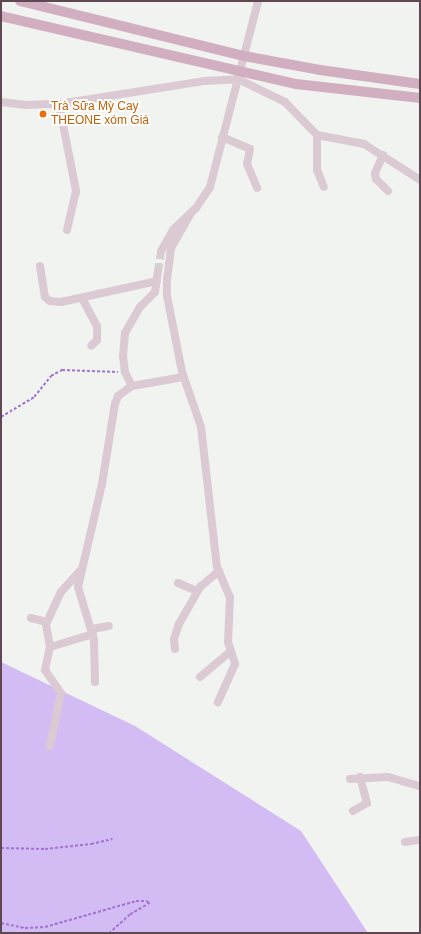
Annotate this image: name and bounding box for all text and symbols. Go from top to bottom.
place label: Trà Sữa Mỳ Cay THEONE xóm Giá [51,100,149,128]
marker: Trà Sữa Mỳ Cay THEONE xóm Giá [38,109,48,119]

